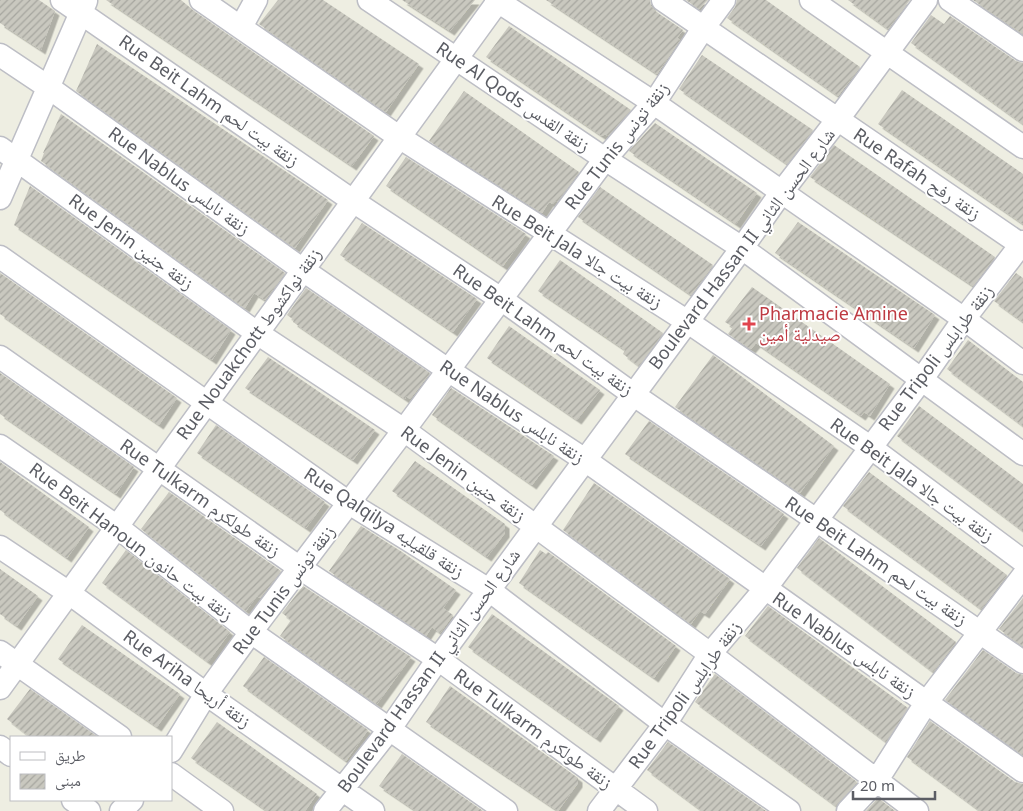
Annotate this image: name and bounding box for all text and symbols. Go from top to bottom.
street label: Rue Beit Lahm زنقة بيت لحم [114,29,304,172]
street label: Rue Al Qods زنقة القدس [432,36,595,157]
street label: Rue Tunis زنقة تونس [559,76,674,214]
street label: Rue Nablus زنقة نابلس [104,121,255,240]
street label: Rue Rafah زنقة رفح [849,122,986,226]
street label: Boulevard Hassan II شارع الحسن الثاني [642,123,843,376]
street label: Rue Jenin زنقة جنين [64,188,199,295]
street label: Rue Beit Jala زنقة بيت جالا [488,189,667,314]
street label: Rue Nouakchott زنقة نواكشوط [170,243,326,444]
street label: Rue Beit Lahm زنقة بيت لحم [448,258,638,401]
street label: Rue Tripoli زنقة طرابلس [872,279,998,435]
place label: Pharmacie Amine صيدلية أمين [759,301,908,346]
marker: Pharmacie Amine صيدلية أمين [743,318,755,330]
street label: Rue Nablus زنقة نابلس [435,354,590,469]
street label: Rue Beit Jala زنقة بيت جالا [826,412,999,547]
street label: Rue Jenin زنقة جنين [396,420,531,527]
street label: Rue Tulkarm زنقة طولكرم [115,433,286,563]
street label: Rue Beit Hanoun زنقة بيت حانون [25,457,239,626]
street label: Rue Qalqilya زنقة قلقيليه [300,461,469,583]
street label: Rue Beit Lahm زنقة بيت لحم [780,490,972,631]
street label: Rue Tunis زنقة تونس [227,520,340,659]
street label: Boulevard Hassan II شارع الحسن الثاني [331,544,528,799]
street label: Rue Nablus زنقة نابلس [768,586,921,703]
street label: Rue Tripoli زنقة طرابلس [622,616,746,773]
street label: Rue Ariha زنقة أريحا [119,624,256,733]
street label: Rue Tulkarm زنقة طولكرم [449,662,618,795]
legend [10,736,172,801]
text: طريق [55,745,86,766]
scale bar [853,768,936,800]
text: مبنى [55,770,81,791]
text: 20 m [860,775,895,795]

